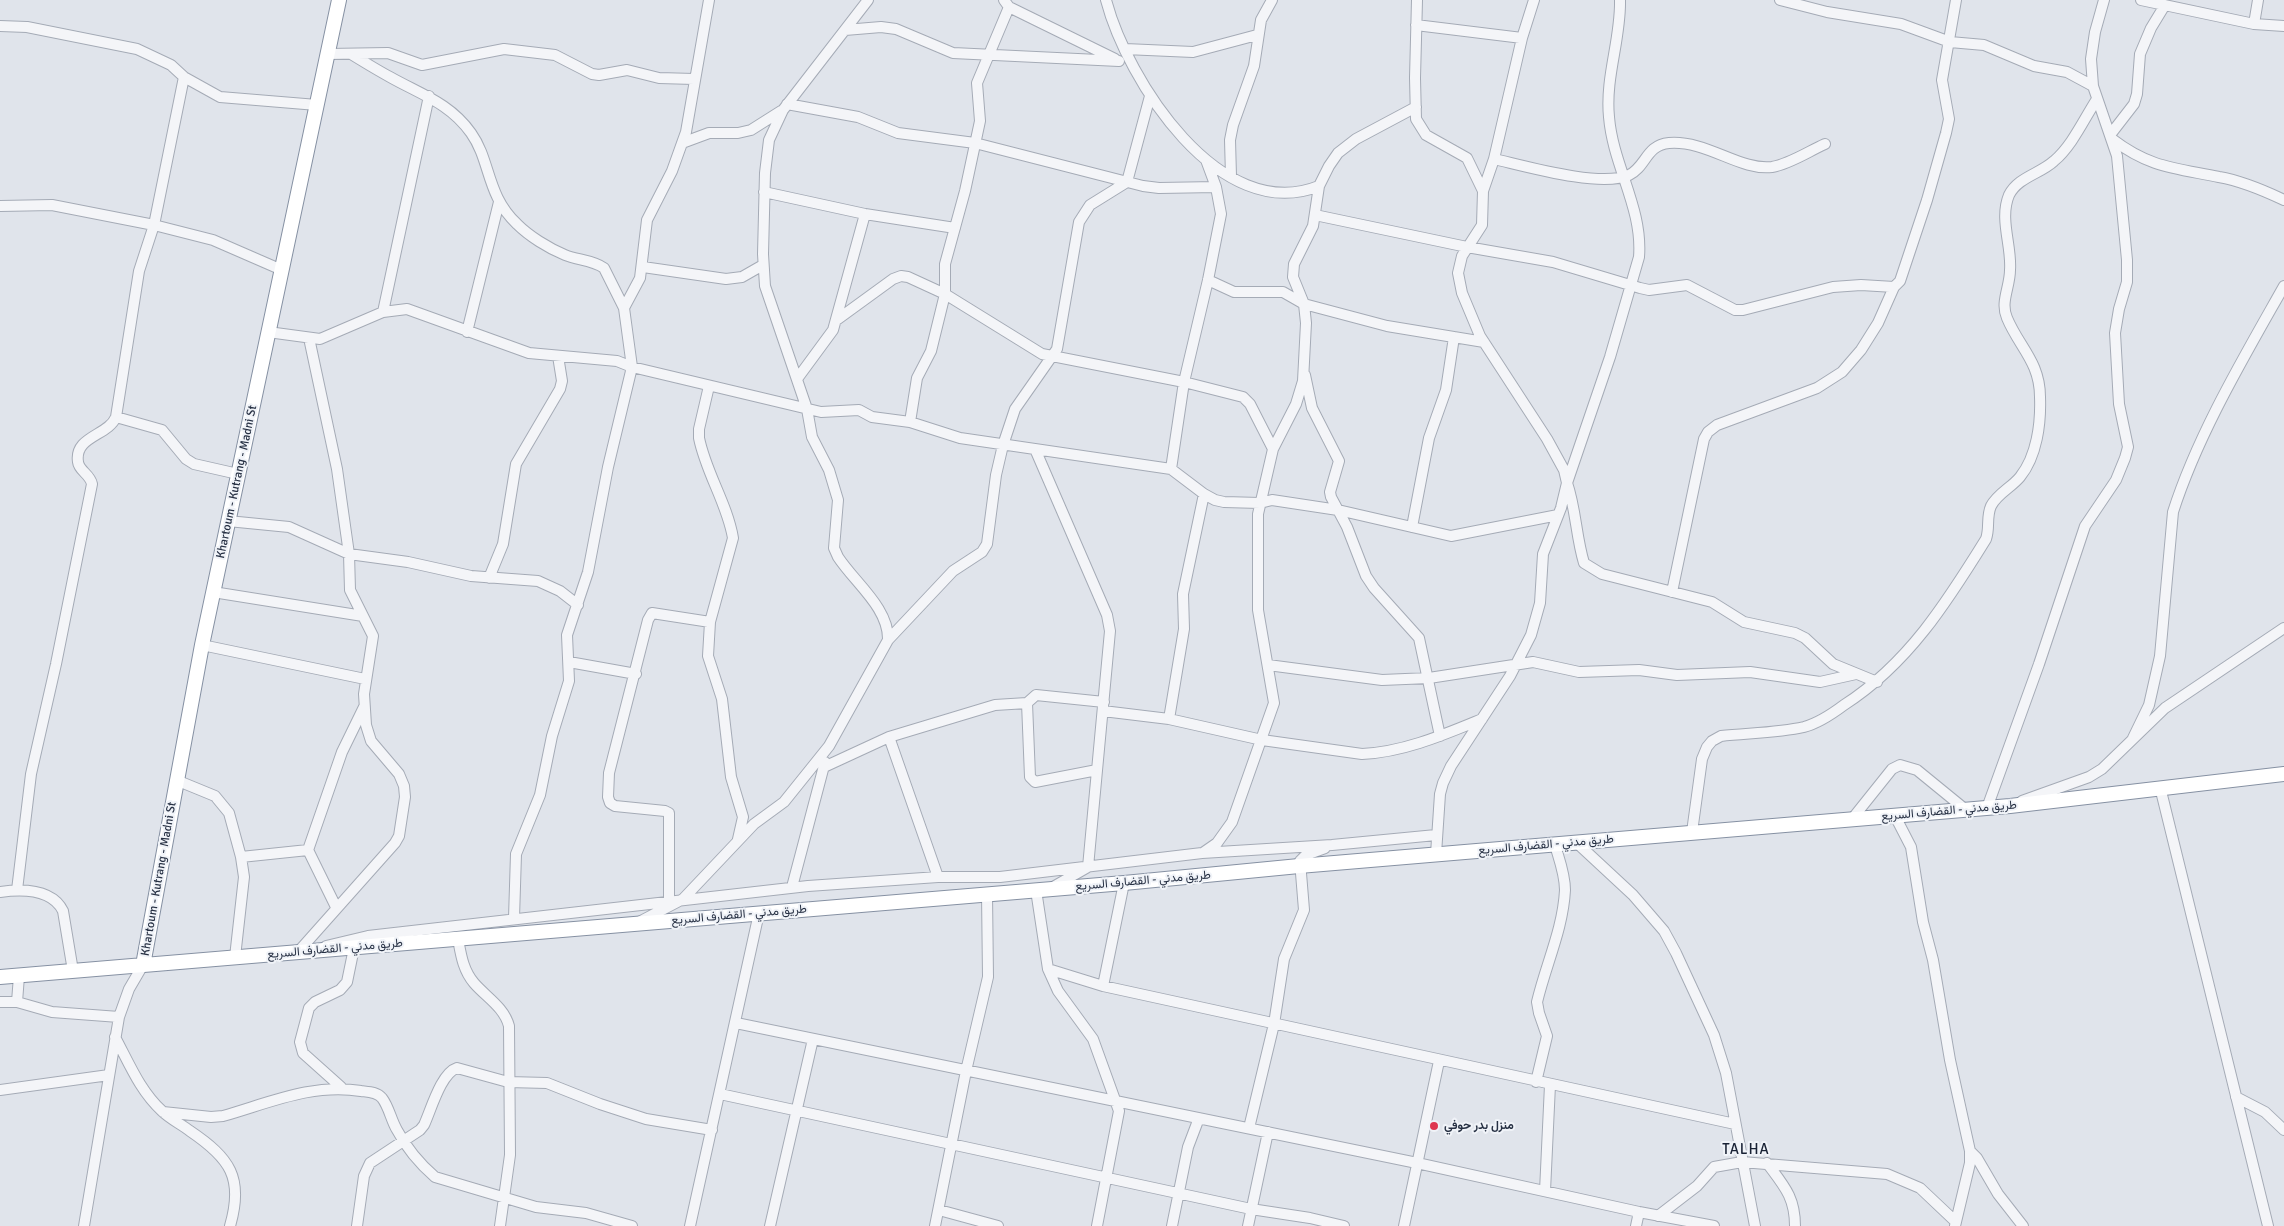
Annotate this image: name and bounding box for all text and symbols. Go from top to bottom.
street label: Khartoum - Kutrang - Madni St [214,404,260,560]
street label: طريق مدني - القضارف السريع [1881,798,2017,824]
street label: Khartoum - Kutrang - Madni St [138,801,180,957]
street label: طريق مدني - القضارف السريع [1478,832,1614,858]
street label: طريق مدني - القضارف السريع [1075,868,1211,894]
street label: طريق مدني - القضارف السريع [671,902,807,928]
street label: طريق مدني - القضارف السريع [267,936,403,962]
place label: منزل بدر حوفي [1444,1119,1514,1133]
marker: منزل بدر حوفي [1428,1120,1440,1132]
district label: TALHA [1722,1141,1770,1159]

